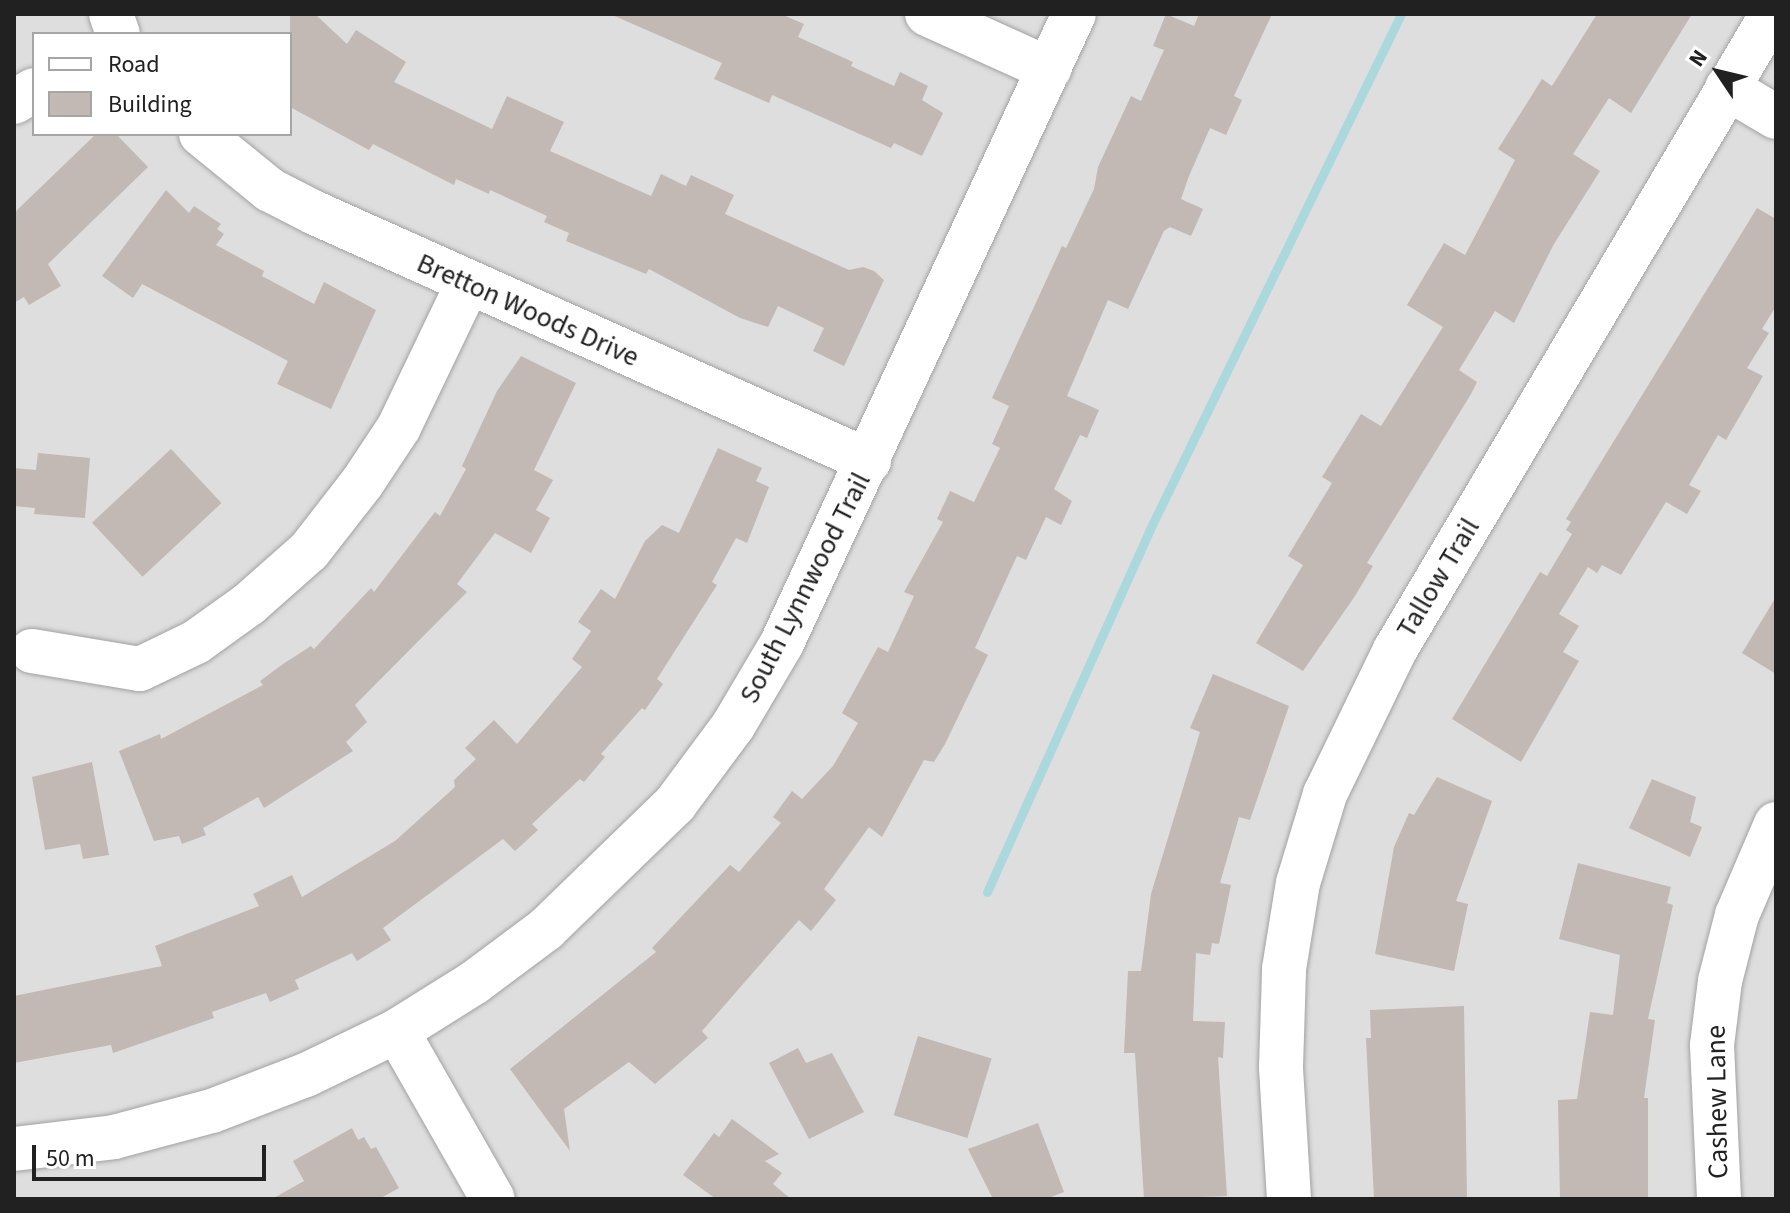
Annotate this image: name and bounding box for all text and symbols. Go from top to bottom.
legend [32,32,292,136]
north arrow [1678,32,1758,112]
text: N [1681,43,1716,73]
text: Road [108,47,160,82]
text: Building [108,87,192,122]
street label: Bretton Woods Drive [412,246,644,374]
street label: South Lynnwood Trail [732,467,878,709]
street label: Tallow Trail [1389,512,1487,644]
street label: Cashew Lane [1699,1025,1735,1179]
scale bar [36,1129,270,1179]
text: 50 m [46,1141,95,1176]

